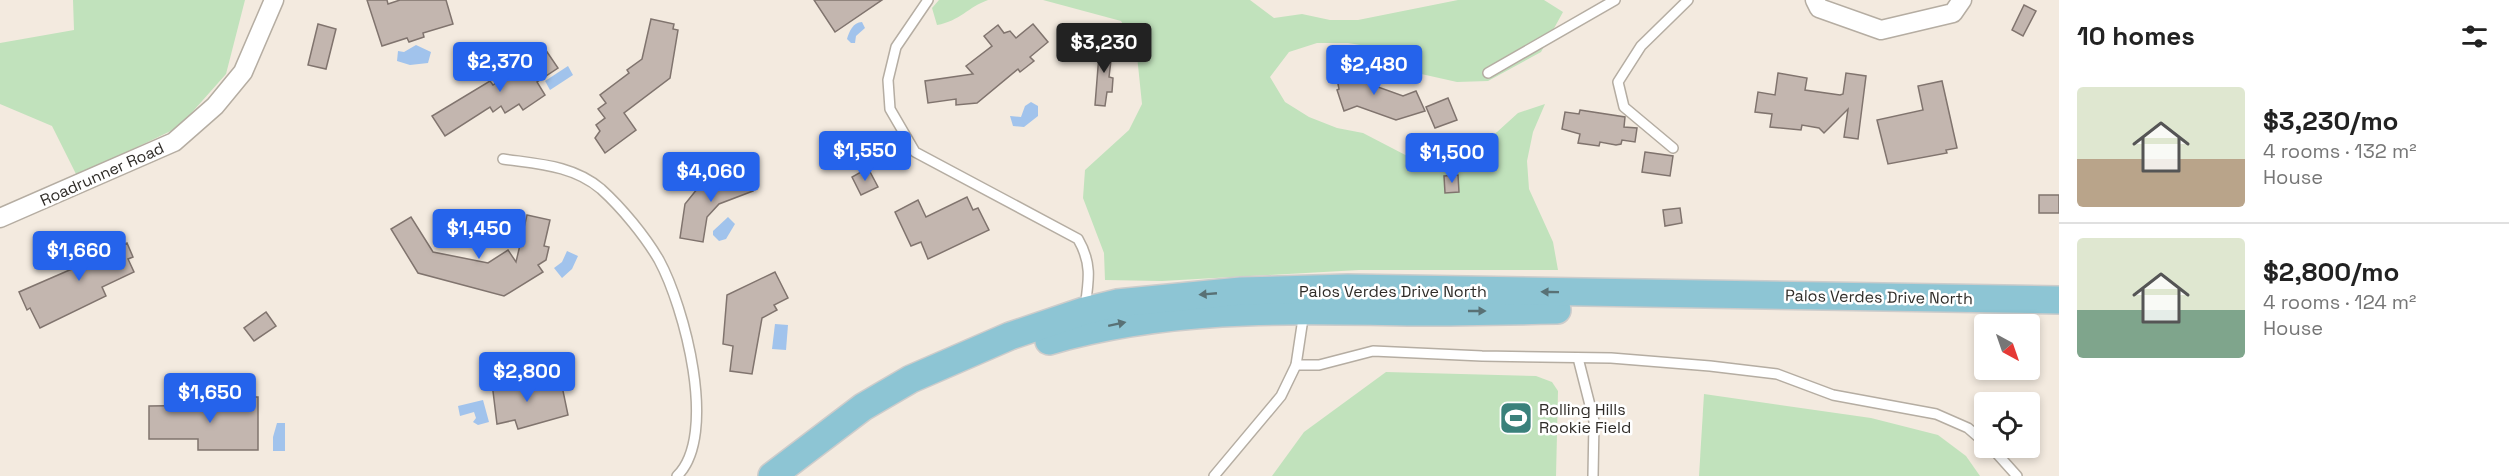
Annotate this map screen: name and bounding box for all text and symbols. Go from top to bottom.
text: 10 homes [2077,19,2195,53]
icon: filters [2458,20,2491,53]
pin: $3,230 [1055,23,1153,74]
text: $3,230 [1070,29,1138,55]
pin: $2,370 [451,42,549,93]
pin: $2,480 [1325,45,1423,96]
text: $2,370 [467,48,533,74]
text: $2,480 [1340,51,1408,77]
text: $3,230/mo [2263,104,2399,138]
icon: home [2125,111,2197,183]
pin: $1,550 [816,131,914,182]
pin: $1,500 [1403,133,1501,184]
street label: Roadrunner Road [37,137,167,211]
text: $1,550 [833,137,897,163]
text: 4 rooms · 132 m² [2263,138,2416,164]
text: $1,500 [1420,139,1484,165]
pin: $4,060 [662,152,760,203]
text: $4,060 [677,158,745,184]
text: House [2263,164,2323,190]
pin: $1,450 [430,209,528,260]
text: $1,450 [447,215,511,241]
pin: $1,660 [30,231,128,282]
text: $1,660 [47,237,111,263]
text: $2,800/mo [2263,255,2399,289]
icon: home [2125,262,2197,334]
street label: Palos Verdes Drive North [1299,281,1487,302]
street label: Palos Verdes Drive North [1785,285,1973,309]
one-way arrow [1540,287,1559,297]
one-way arrow [1199,289,1218,299]
text: 4 rooms · 124 m² [2263,289,2416,315]
one-way arrow [1468,306,1487,316]
north arrow [1974,314,2040,380]
map controls [1974,314,2040,458]
text: House [2263,315,2323,341]
one-way arrow [1107,319,1126,328]
pin: $2,800 [478,352,576,403]
text: $2,800 [493,358,561,384]
pin: $1,650 [161,373,259,424]
text: $1,650 [178,379,242,405]
button: locate [1974,392,2040,458]
place label: Rolling Hills Rookie Field [1539,399,1631,438]
sports icon: Rolling Hills Rookie Field [1498,400,1534,436]

